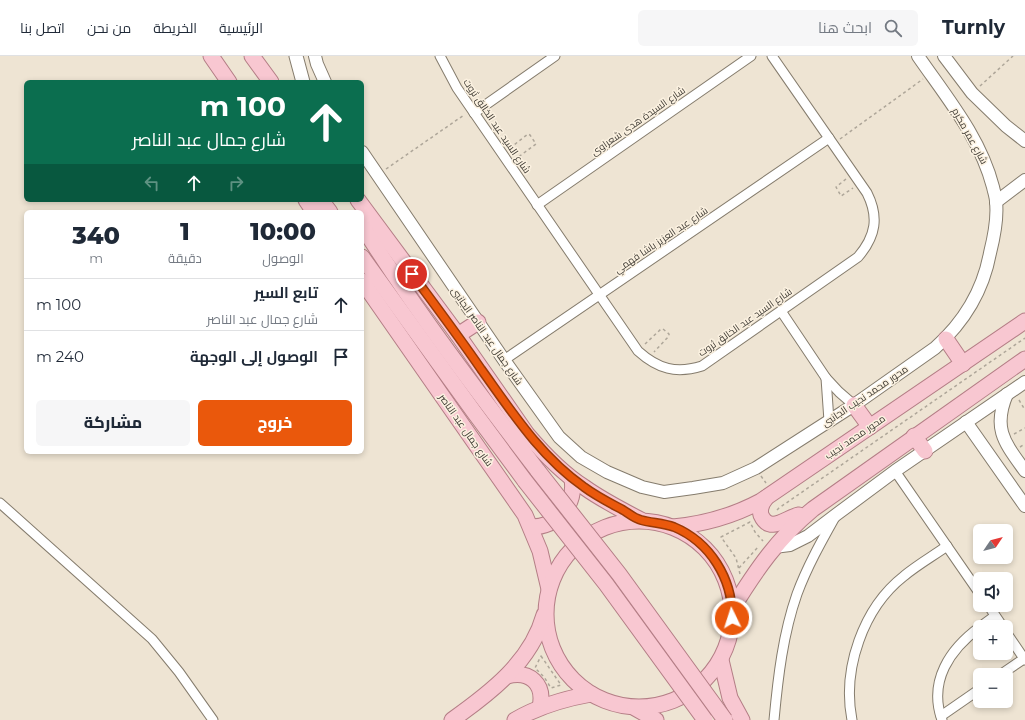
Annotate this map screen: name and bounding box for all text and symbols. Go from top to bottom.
search box [638,10,918,46]
text: Turnly [942,16,1005,39]
icon: search [882,17,904,39]
text: ابحث هنا [818,18,872,37]
text: اتصل بنا [20,19,65,37]
text: من نحن [87,19,131,37]
text: الخريطة [153,19,197,37]
text: الرئيسية [219,19,263,37]
street label: شارع السيد عبد الخالق ثروت [460,76,534,176]
street label: شارع السيدة هدى شعراوى [588,83,688,159]
text: 100 m [200,89,286,123]
icon: ahead [300,96,352,148]
street label: شارع عمر مكرم [948,105,991,167]
text: شارع جمال عبد الناصر [132,129,286,151]
icon: left [141,172,163,194]
icon: ahead [183,172,205,194]
icon: right [225,172,247,194]
street label: شارع عبد العزيز باشا فهمي [612,204,711,277]
text: 1 [180,217,190,246]
text: 10:00 [250,217,316,246]
text: 340 [72,221,120,250]
text: m [89,250,103,266]
text: دقيقة [168,250,202,266]
text: الوصول [262,250,304,266]
pin [395,257,429,291]
icon: arrive [401,263,423,285]
text: تابع السير [254,283,318,302]
street label: شارع جمال عبد الناصر الجانبى [448,285,526,387]
street label: شارع السيد عبد الخالق ثروت [696,285,794,359]
icon: ahead [330,294,352,316]
text: 100 m [36,295,81,314]
text: شارع جمال عبد الناصر [207,311,318,327]
icon: arrive [330,346,352,368]
text: 240 m [36,347,84,366]
text: الوصول إلى الوجهة [190,347,318,366]
street label: محور محمد نجيب الجانبى [819,362,911,430]
street label: شارع جمال عبد الناصر [436,390,496,469]
button: مشاركة [36,400,190,446]
button: خروج [198,400,352,446]
street label: محور محمد نجيب [822,412,888,462]
north arrow [973,524,1013,564]
map controls [973,524,1013,708]
button: sound [973,572,1013,612]
position arrow [711,597,753,639]
button: + [973,620,1013,660]
button: − [973,668,1013,708]

